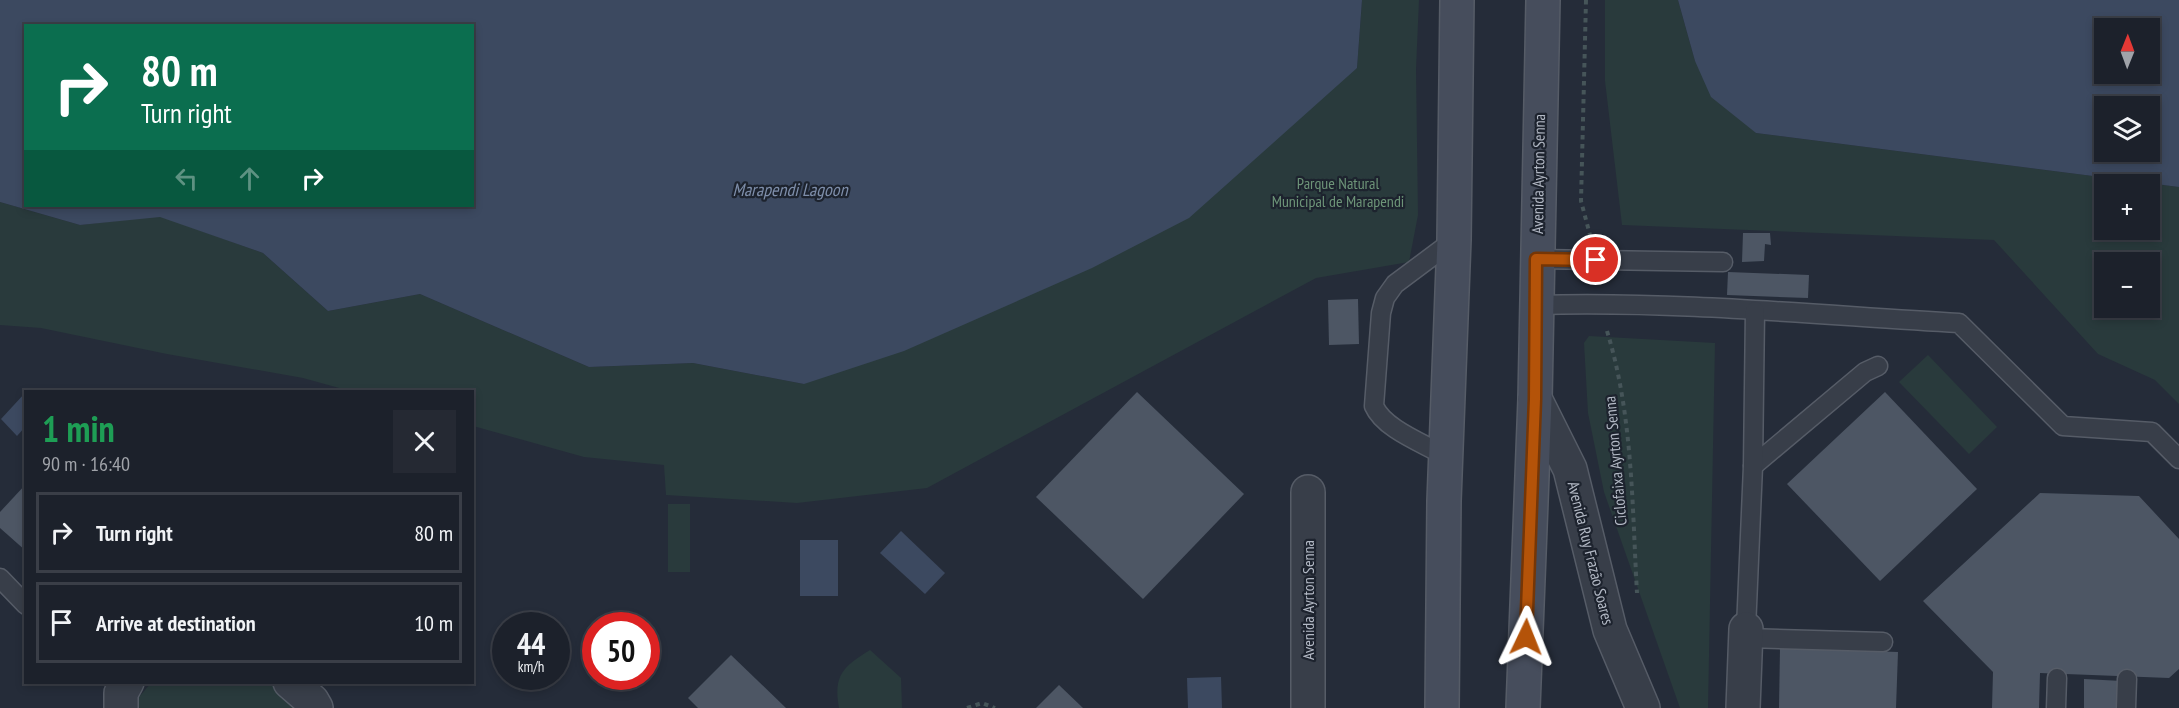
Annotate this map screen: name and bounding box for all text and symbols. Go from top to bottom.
north arrow [2094,18,2160,84]
map controls [2094,18,2160,318]
text: 80 m [141,43,218,98]
icon: right [42,48,120,126]
text: Turn right [141,96,232,130]
button: layers [2094,96,2160,162]
street label: Avenida Ayrton Senna [1527,114,1549,234]
icon: left [170,162,203,195]
icon: ahead [233,162,266,195]
icon: right [296,162,329,195]
park label: Parque Natural Municipal de Marapendi [1272,173,1404,211]
button: + [2094,174,2160,240]
water label: Marapendi Lagoon [732,178,849,201]
pin [1570,234,1621,285]
icon: arrive [1579,243,1612,276]
button: − [2094,252,2160,318]
street label: Ciclofaixa Ayrton Senna [1599,395,1631,527]
text: 1 min [42,405,115,452]
button: close [393,410,456,473]
text: 90 m · 16:40 [42,451,130,477]
street label: Avenida Ruy Frazão Soares [1564,479,1618,627]
icon: right [45,516,78,549]
text: Turn right [96,519,173,547]
text: 80 m [414,519,453,547]
street label: Avenida Ayrton Senna [1298,540,1318,660]
position arrow [1494,605,1558,669]
icon: arrive [45,606,78,639]
text: Arrive at destination [96,609,256,637]
text: 10 m [414,609,453,637]
speed limit sign: 50 [582,612,660,690]
text: 44 [517,624,545,663]
text: km/h [518,657,544,676]

